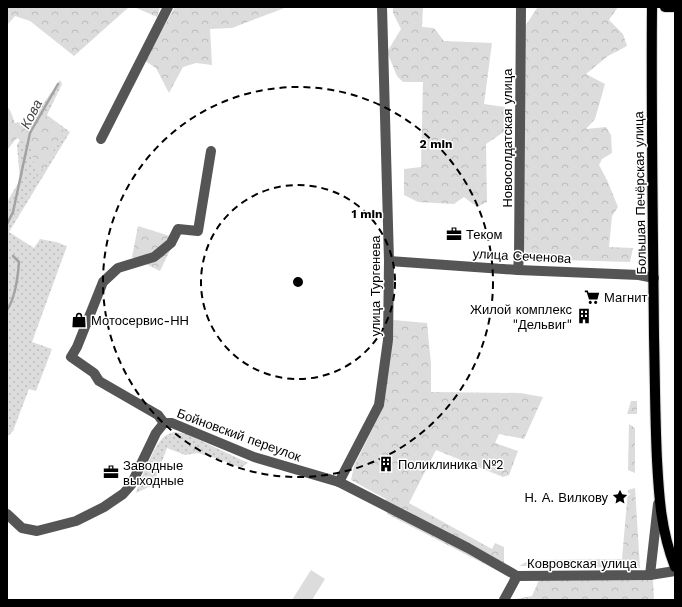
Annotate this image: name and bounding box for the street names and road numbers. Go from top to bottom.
street label: Новосолдатская улица [500,68,515,208]
street label: Большая Печёрская улица [631,110,649,275]
street label: улица Тургенева [368,235,383,337]
street label: улица Сеченова [472,246,572,266]
street label: Бойновский переулок [175,406,303,465]
street label: Ковровская улица [527,556,638,571]

